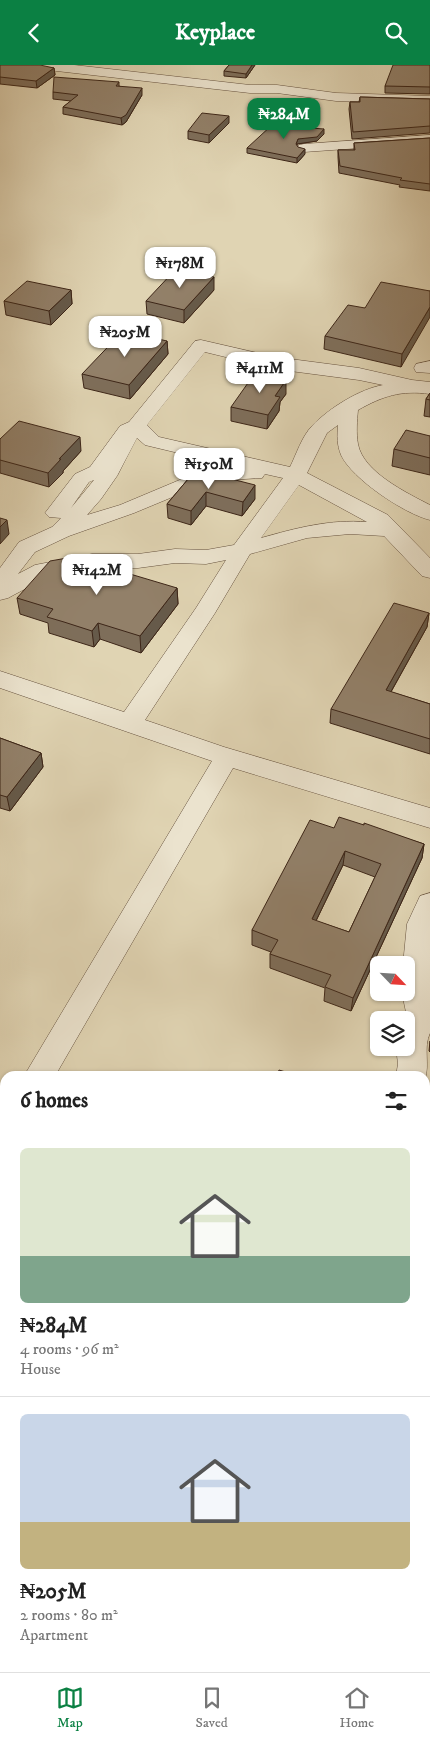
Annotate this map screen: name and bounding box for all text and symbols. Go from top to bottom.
icon: back [20,19,48,47]
text: Keyplace [175,19,255,46]
icon: search [382,19,410,47]
pin: ₦284M [249,97,319,140]
text: ₦284M [258,104,310,124]
pin: ₦178M [145,247,215,289]
text: ₦178M [156,253,204,273]
pin: ₦205M [90,315,160,358]
text: ₦205M [100,322,150,342]
pin: ₦411M [225,351,295,394]
text: ₦411M [236,358,284,378]
pin: ₦150M [174,447,244,490]
text: ₦150M [185,454,233,474]
pin: ₦142M [62,553,132,596]
text: ₦142M [72,560,122,580]
north arrow [370,956,415,1001]
map controls [370,956,415,1056]
button: layers [370,1011,415,1056]
icon: filters [382,1087,410,1115]
text: 6 homes [20,1088,88,1114]
icon: home [170,1181,260,1271]
text: ₦284M [20,1313,87,1339]
text: 4 rooms · 96 m² [20,1339,119,1359]
text: House [20,1359,61,1379]
icon: home [170,1446,260,1536]
text: ₦205M [20,1579,86,1605]
text: 2 rooms · 80 m² [20,1605,118,1625]
text: Apartment [20,1625,88,1645]
tab: Map [56,1684,84,1732]
tab: Saved [196,1684,228,1732]
tab: Home [339,1684,374,1732]

